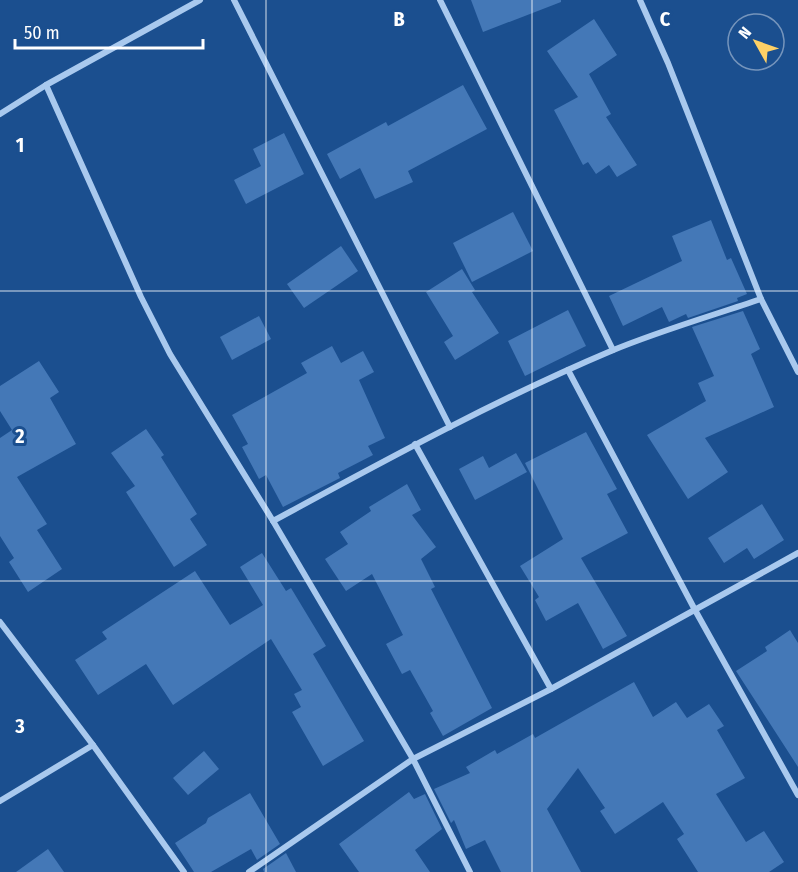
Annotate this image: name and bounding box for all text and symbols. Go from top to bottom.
text: B [393,7,405,31]
text: C [660,7,671,31]
scale bar [15,12,202,50]
north arrow [726,12,786,72]
text: 50 m [24,22,60,44]
text: N [735,23,755,42]
text: 1 [16,133,24,157]
text: 2 [14,424,25,448]
text: 3 [14,714,25,738]

